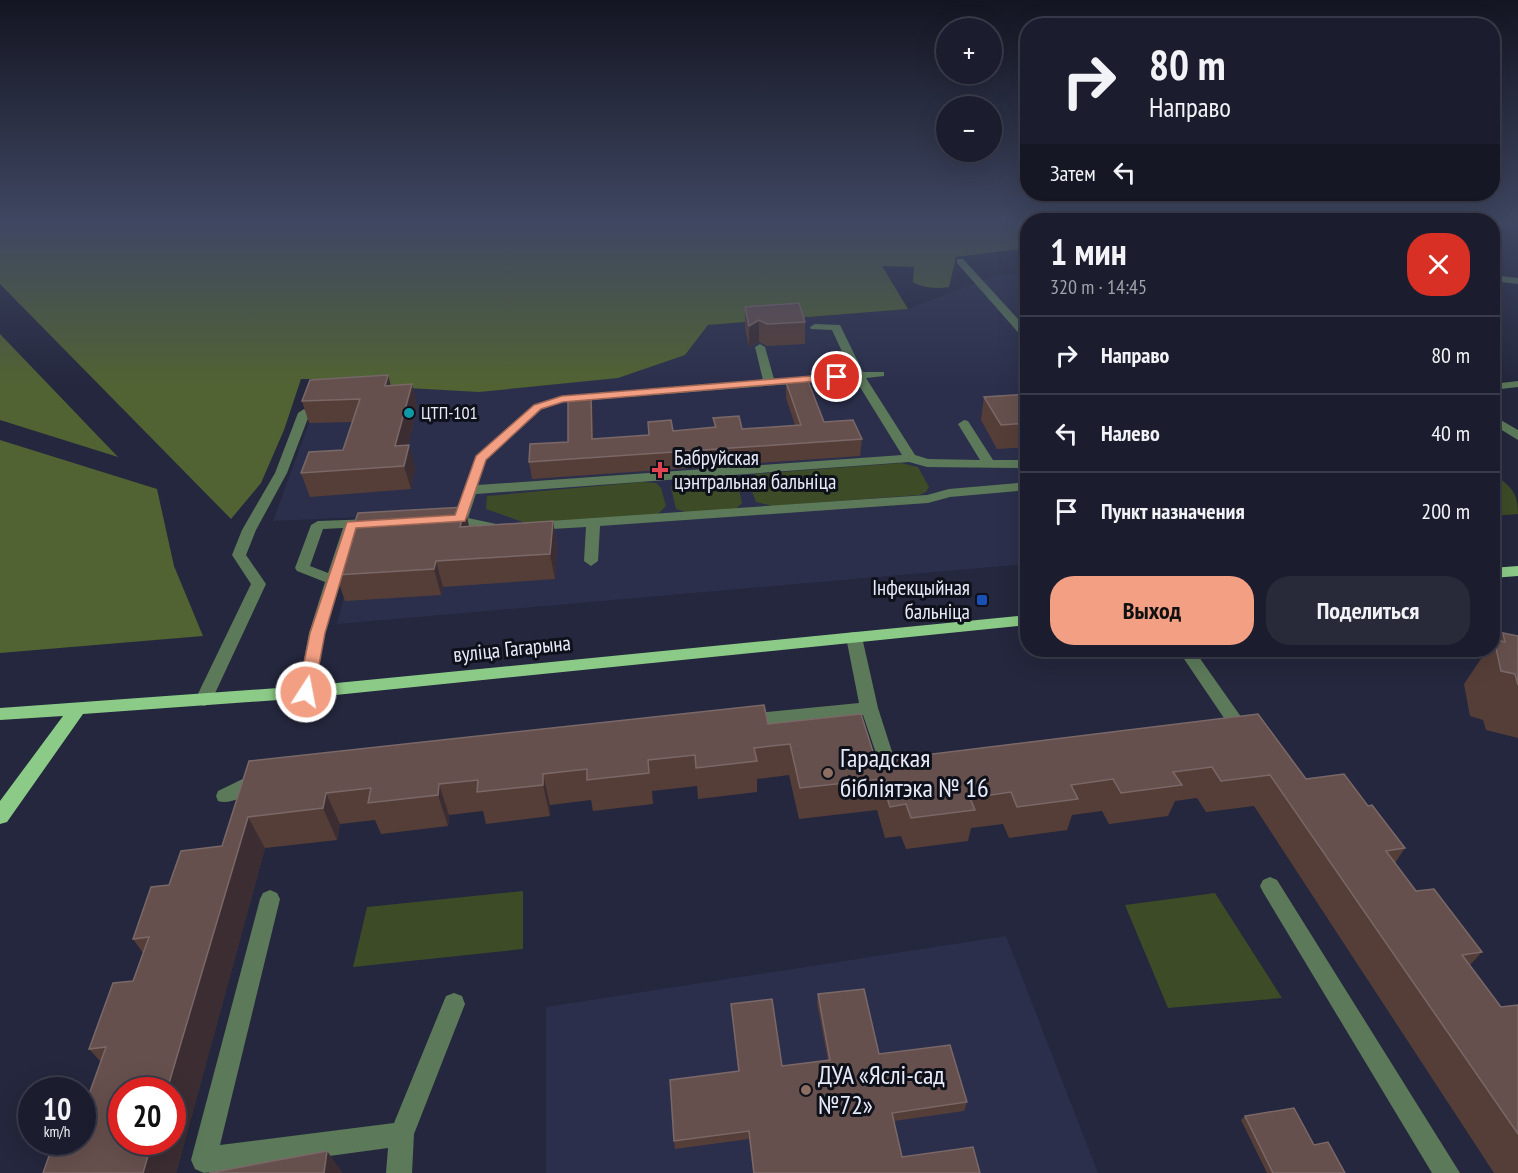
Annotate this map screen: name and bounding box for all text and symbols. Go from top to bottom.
map controls [936,18,1002,162]
button: + [936,18,1002,84]
text: 80 m [1149,37,1226,92]
icon: right [1050,42,1128,120]
text: Направо [1149,90,1231,124]
button: − [936,96,1002,162]
icon: left [1108,156,1141,189]
text: Затем [1050,159,1096,187]
text: 1 мин [1050,228,1127,275]
button: close [1407,233,1470,296]
text: 320 m · 14:45 [1050,274,1147,300]
icon: right [1050,339,1083,372]
text: Направо [1101,341,1169,369]
text: 80 m [1431,341,1470,369]
pin [811,351,862,402]
icon: arrive [820,360,853,393]
place label: ЦТП-101 [421,401,478,424]
marker: ЦТП-101 [402,406,416,420]
icon: left [1050,417,1083,450]
text: Налево [1101,419,1160,447]
text: 40 m [1431,419,1470,447]
place label: Бабруйская цэнтральная бальніца [674,444,836,495]
marker: Бабруйская цэнтральная бальніца [651,461,669,479]
icon: arrive [1050,495,1083,528]
text: Пункт назначения [1101,497,1245,525]
text: 200 m [1421,497,1470,525]
place label: Інфекцыйная бальніца [872,574,970,625]
button: Выход [1050,576,1254,645]
button: Поделиться [1266,576,1470,645]
marker: Інфекцыйная бальніца [975,593,989,607]
street label: вуліца Гагарына [452,629,572,668]
position arrow [274,660,338,724]
place label: Гарадская бібліятэка № 16 [840,741,989,804]
marker: Гарадская бібліятэка № 16 [821,766,835,780]
place label: ДУА «Яслі-сад №72» [818,1058,945,1121]
speed limit sign: 20 [108,1077,186,1155]
marker: ДУА «Яслі-сад №72» [799,1083,813,1097]
text: 10 [43,1089,71,1128]
text: km/h [44,1122,70,1141]

